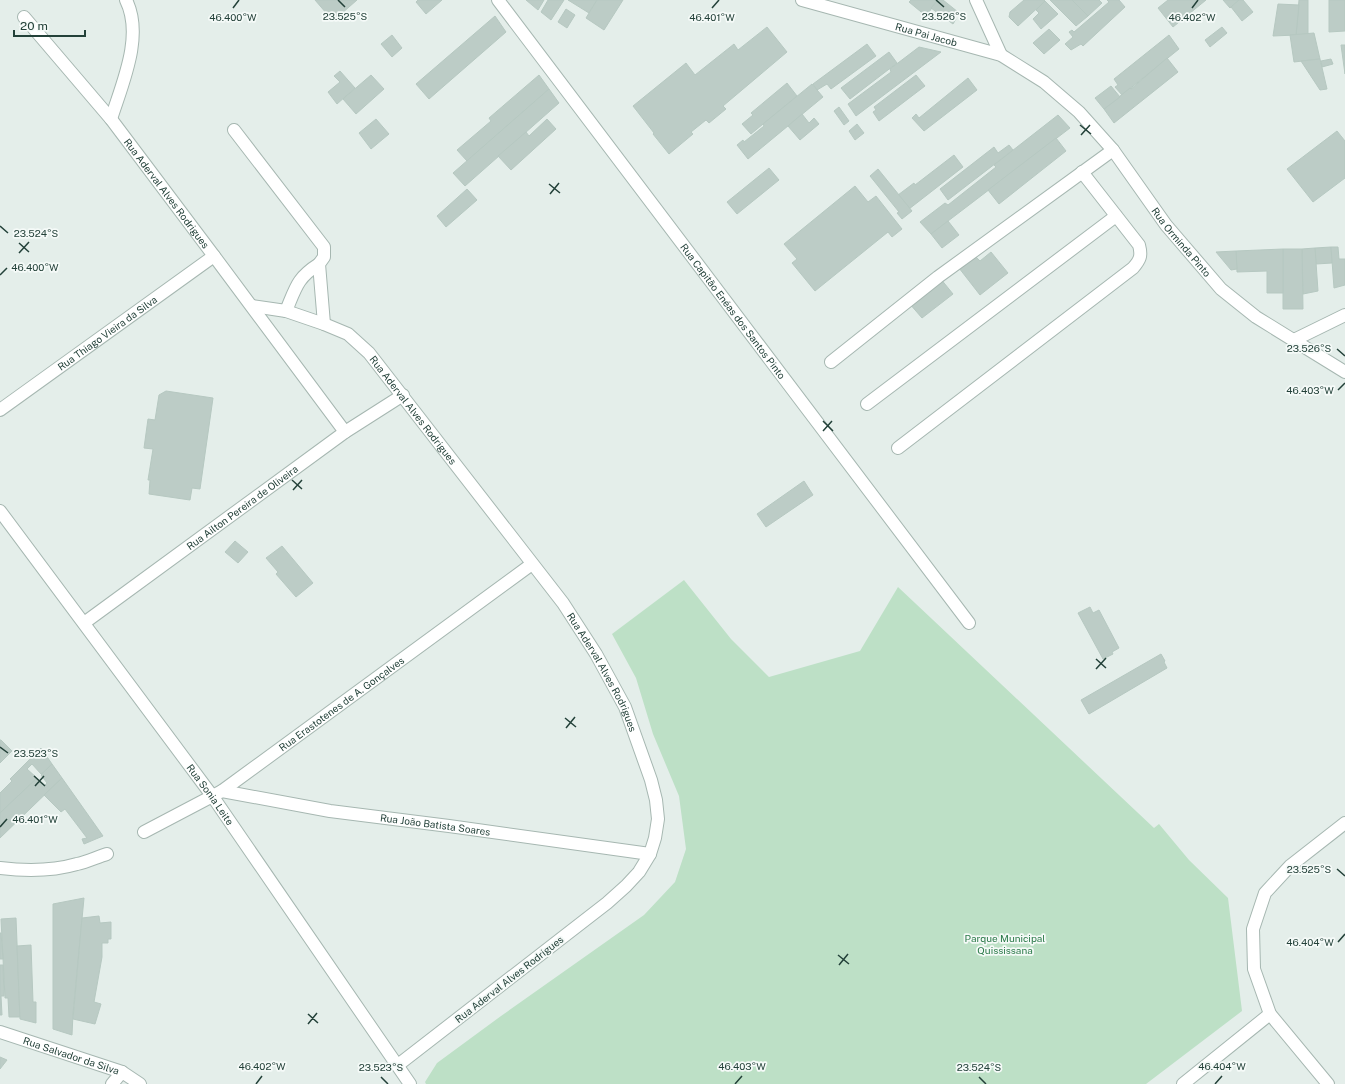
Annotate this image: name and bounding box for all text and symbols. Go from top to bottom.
text: 23.525°S [323,10,368,22]
text: 23.526°S [922,10,967,22]
text: 46.400°W [209,11,257,23]
text: 46.401°W [689,11,735,23]
text: 46.402°W [1168,11,1216,23]
scale bar [14,12,85,38]
text: 20 m [20,19,48,33]
street label: Rua Pai Jacob [894,20,959,49]
street label: Rua Aderval Alves Rodrigues [122,136,212,251]
street label: Rua Orminda Pinto [1149,205,1214,279]
text: 23.524°S [14,227,59,239]
street label: Rua Capitão Enéas dos Santos Pinto [678,241,788,381]
text: 46.400°W [11,261,59,273]
street label: Rua Thiago Vieira da Silva [55,293,159,373]
text: 23.526°S [1287,342,1332,354]
street label: Rua Aderval Alves Rodrigues [367,353,459,467]
text: 46.403°W [1286,384,1334,396]
street label: Rua Ailton Pereira de Oliveira [184,462,300,552]
street label: Rua Aderval Alves Rodrigues [565,610,639,733]
street label: Rua Erastotenes de A. Gonçalves [276,654,406,753]
text: 23.523°S [14,747,59,759]
street label: Rua Sonia Leite [184,762,237,827]
street label: Rua João Batista Soares [379,811,491,838]
text: 46.401°W [12,813,58,825]
text: 23.525°S [1287,863,1332,875]
park label: Parque Municipal Quississana [965,932,1045,956]
street label: Rua Aderval Alves Rodrigues [452,933,566,1025]
text: 46.404°W [1286,936,1334,948]
street label: Rua Salvador da Silva [22,1034,121,1077]
text: 46.402°W [238,1060,286,1072]
text: 46.403°W [718,1060,766,1072]
text: 46.404°W [1198,1060,1246,1072]
text: 23.523°S [359,1061,404,1073]
text: 23.524°S [957,1061,1002,1073]

